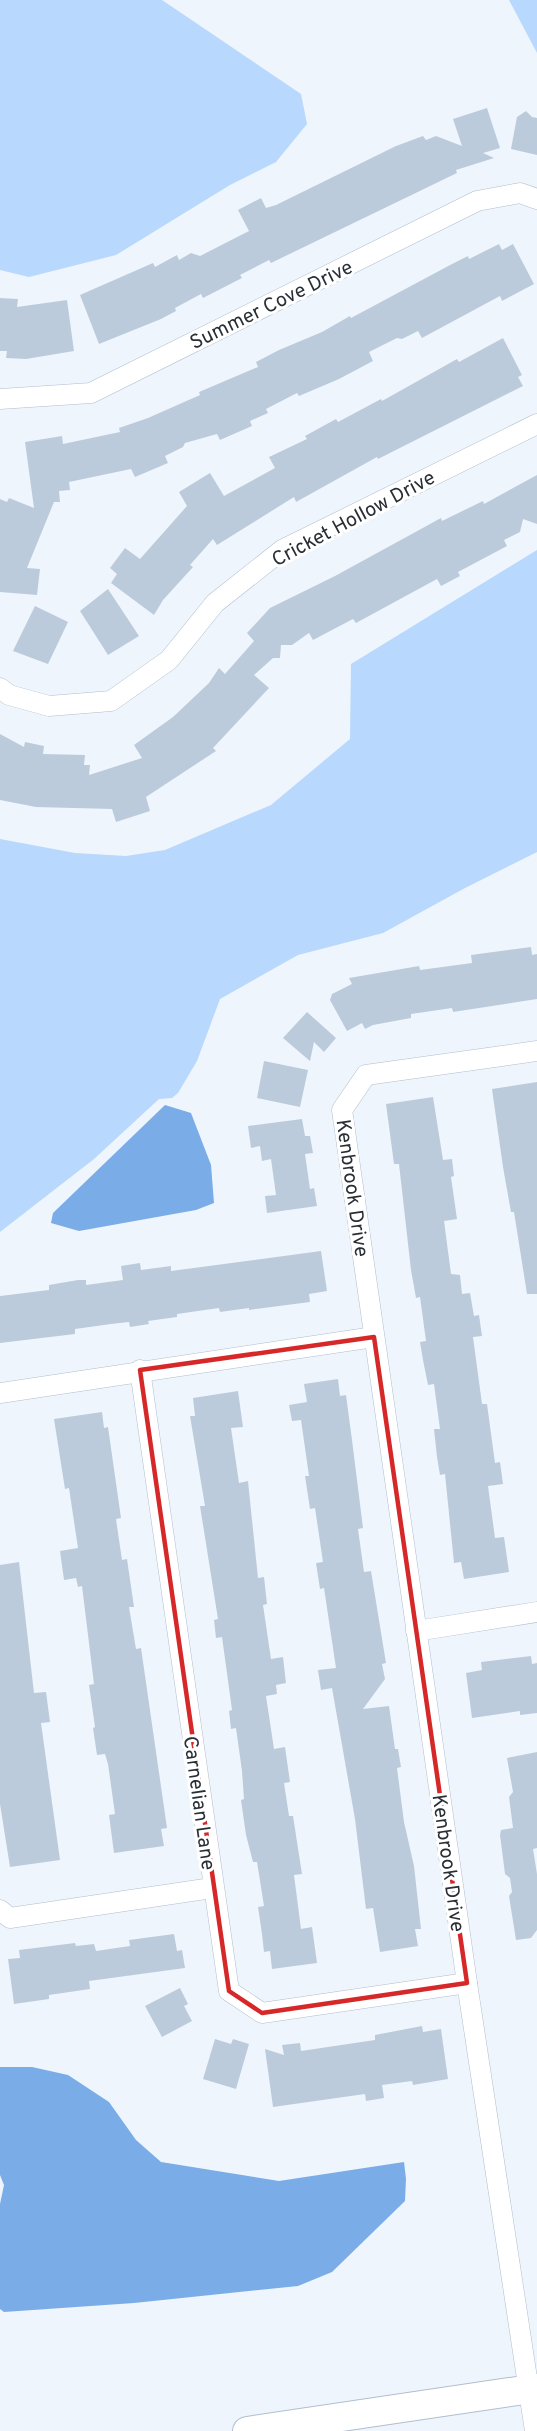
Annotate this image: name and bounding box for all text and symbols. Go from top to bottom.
street label: Summer Cove Drive [186,255,358,357]
street label: Cricket Hollow Drive [268,466,440,574]
street label: Kenbrook Drive [328,1118,374,1259]
street label: Carnelian Lane [176,1735,220,1872]
street label: Kenbrook Drive [424,1793,470,1934]

